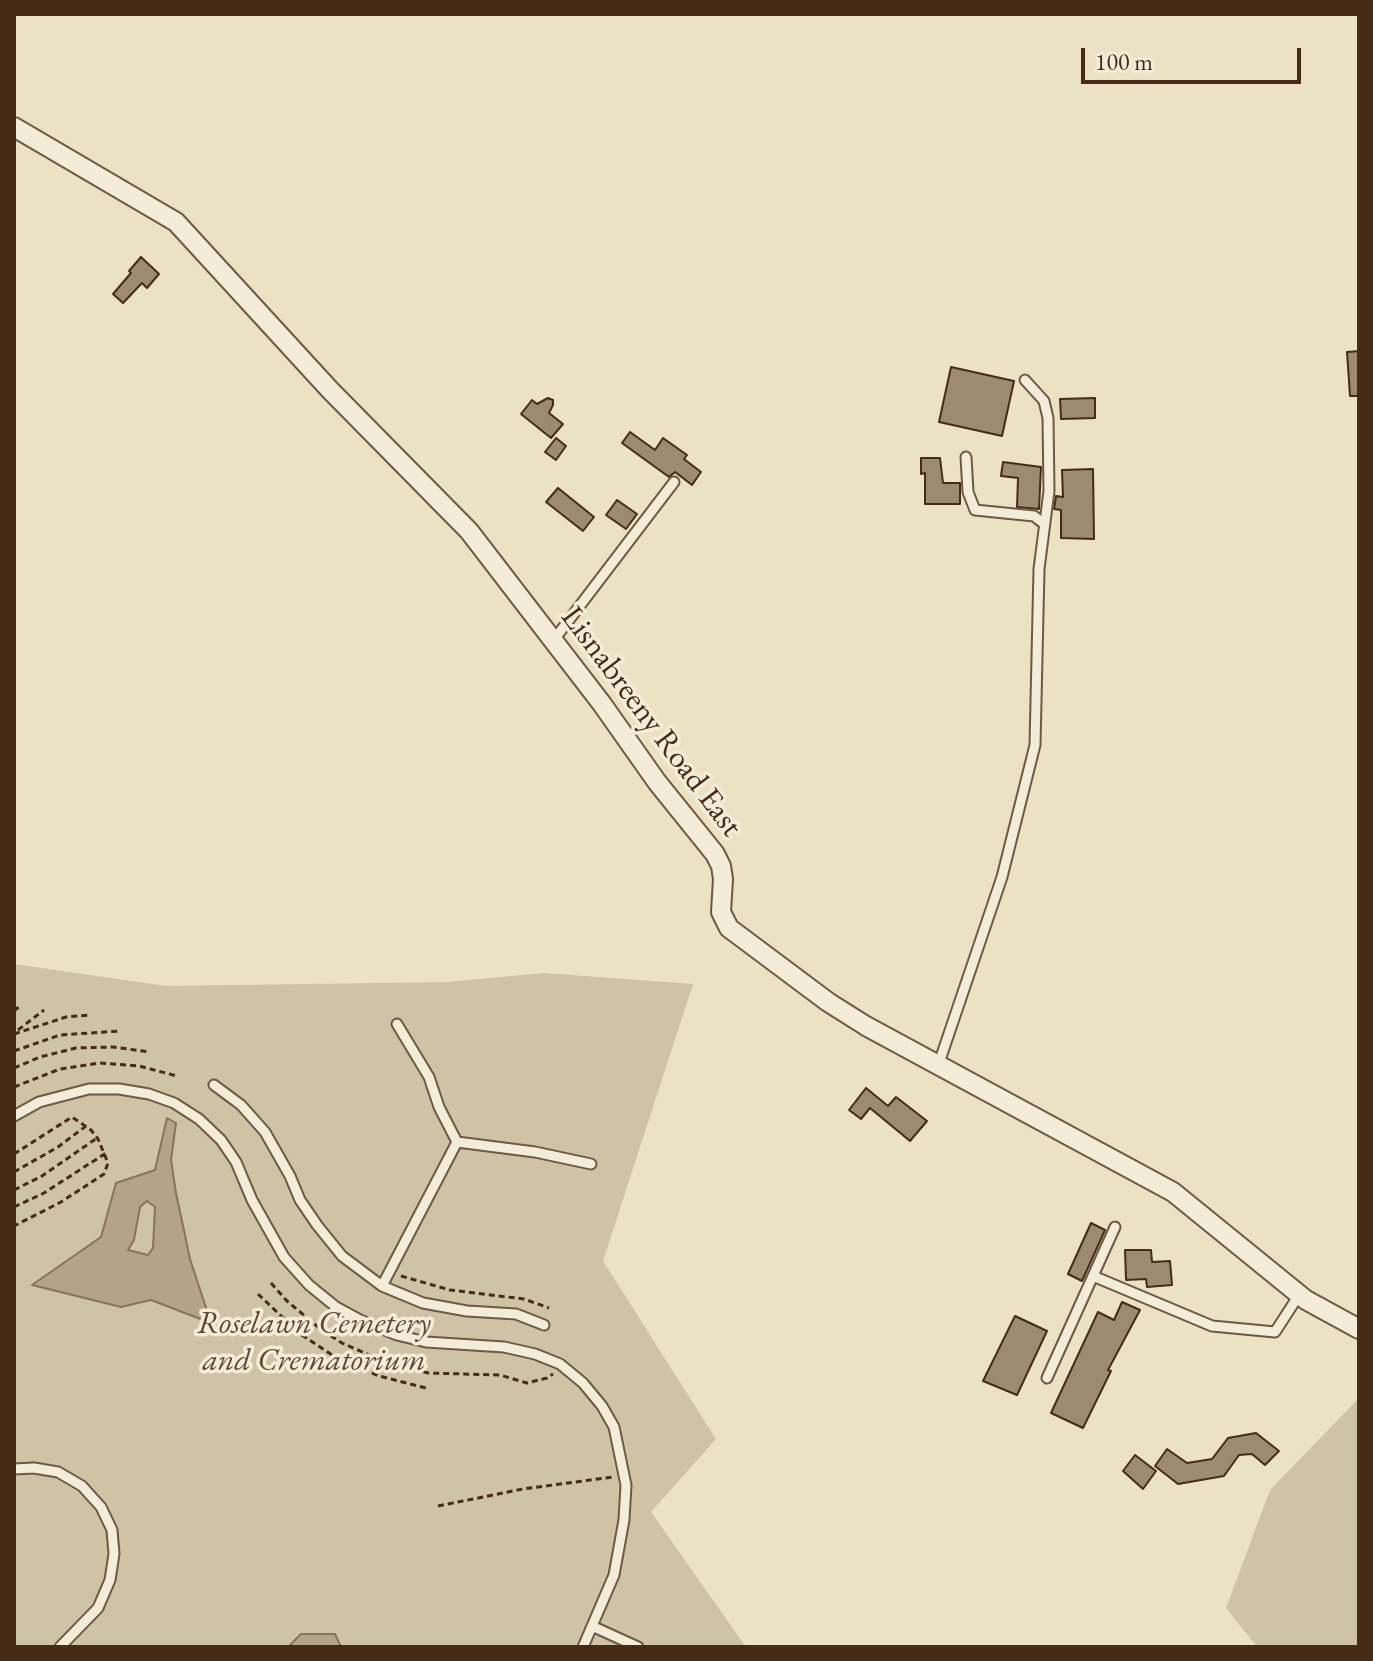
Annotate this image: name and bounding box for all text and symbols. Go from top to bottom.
scale bar [1085,32,1305,82]
text: 100 m [1095,46,1153,77]
street label: Lisnabreeny Road East [552,599,750,845]
park label: Roselawn Cemetery and Crematorium [197,1305,431,1380]

